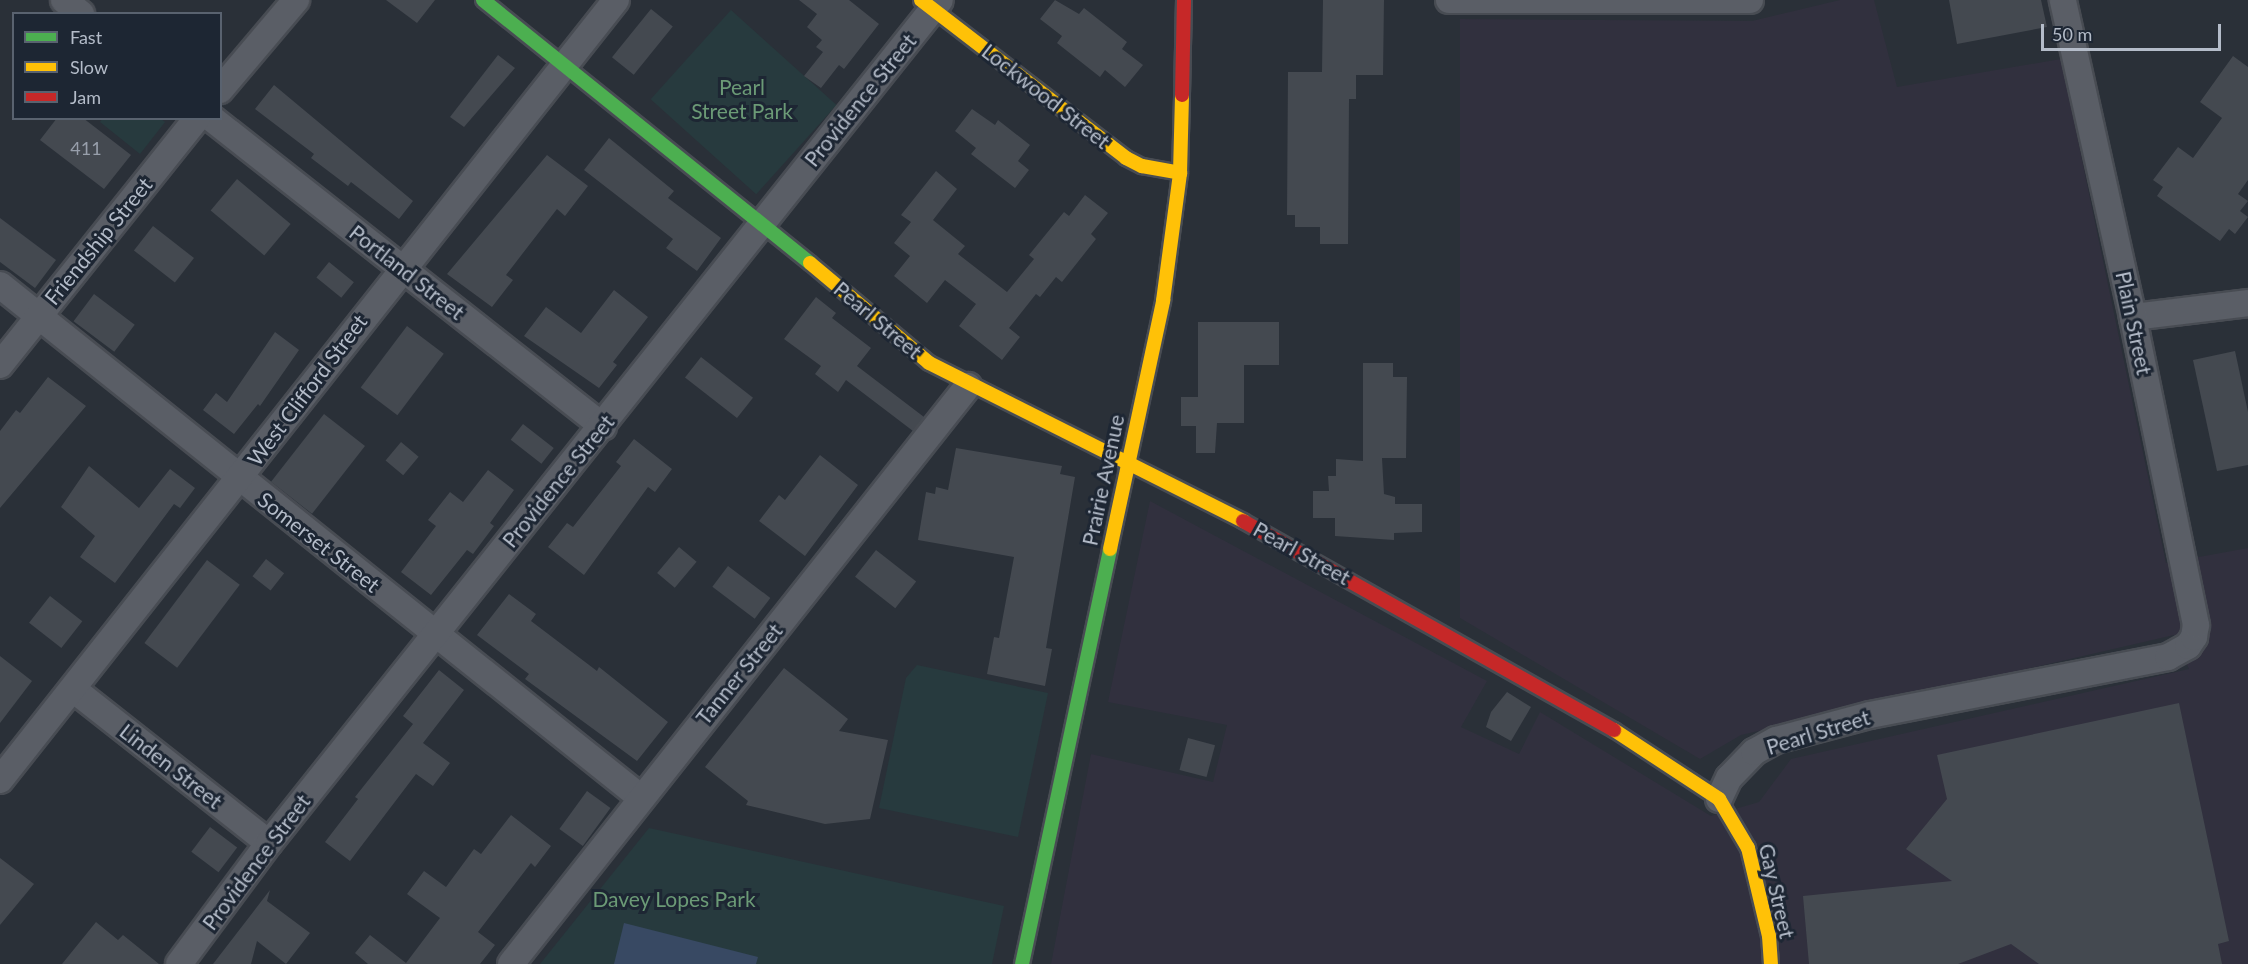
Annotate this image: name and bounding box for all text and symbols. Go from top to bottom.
legend [12,12,222,120]
scale bar [2044,12,2224,50]
text: 50 m [2052,23,2092,45]
text: Fast [70,26,102,48]
street label: Providence Street [799,29,921,171]
street label: Lockwood Street [977,38,1115,154]
text: Slow [70,56,108,78]
park label: Pearl Street Park [691,74,793,124]
text: Jam [70,86,101,108]
house number: 411 [70,137,102,159]
street label: Friendship Street [39,172,157,310]
street label: Portland Street [345,219,469,325]
street label: Plain Street [2111,269,2157,377]
street label: Pearl Street [829,276,927,364]
street label: West Clifford Street [242,309,372,471]
street label: Providence Street [497,410,619,552]
street label: Prairie Avenue [1077,412,1129,548]
street label: Somerset Street [253,487,385,597]
street label: Pearl Street [1249,516,1355,590]
street label: Tanner Street [690,618,788,730]
street label: Pearl Street [1763,704,1873,760]
street label: Linden Street [115,718,227,814]
street label: Providence Street [197,789,315,935]
street label: Gay Street [1754,841,1800,941]
park label: Davey Lopes Park [592,886,756,912]

